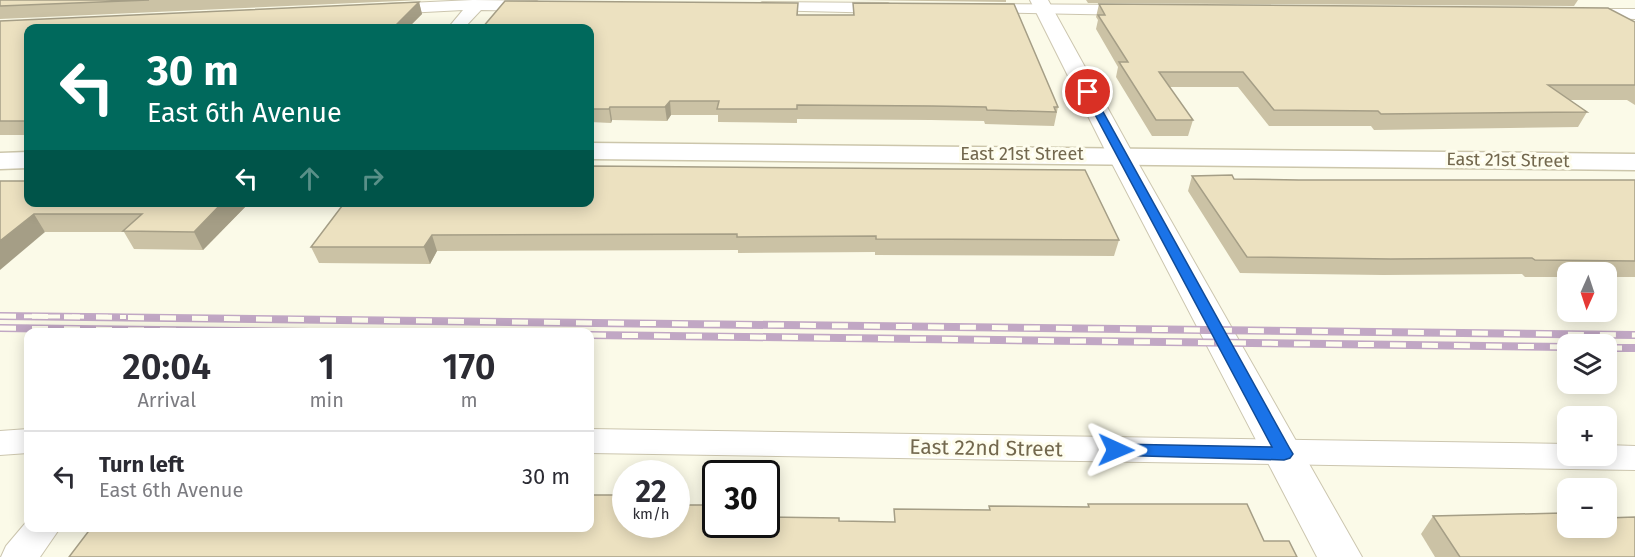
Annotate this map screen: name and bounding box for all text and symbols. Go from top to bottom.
text: 30 m [147,46,239,96]
icon: left [48,48,126,126]
pin [1062,66,1113,117]
icon: arrive [1071,75,1104,108]
text: East 6th Avenue [147,97,342,129]
street label: East 21st Street [960,143,1084,165]
street label: East 21st Street [1446,148,1570,172]
icon: left [230,162,263,195]
icon: ahead [293,162,326,195]
icon: right [356,162,389,195]
north arrow [1557,262,1617,322]
map controls [1557,262,1617,538]
button: layers [1557,334,1617,394]
text: 20:04 [122,345,211,389]
text: 1 [318,345,335,389]
text: 170 [442,345,496,389]
text: Arrival [137,388,196,412]
text: min [309,388,344,412]
text: m [460,388,478,412]
button: + [1557,406,1617,466]
position arrow [1084,418,1148,482]
street label: East 22nd Street [909,434,1063,462]
text: Turn left [99,451,184,478]
icon: left [48,460,81,493]
speed limit sign: 30 [702,460,780,538]
text: 30 m [522,463,570,490]
text: 22 [635,474,667,510]
text: East 6th Avenue [99,478,243,502]
button: − [1557,478,1617,538]
text: km/h [632,505,670,523]

